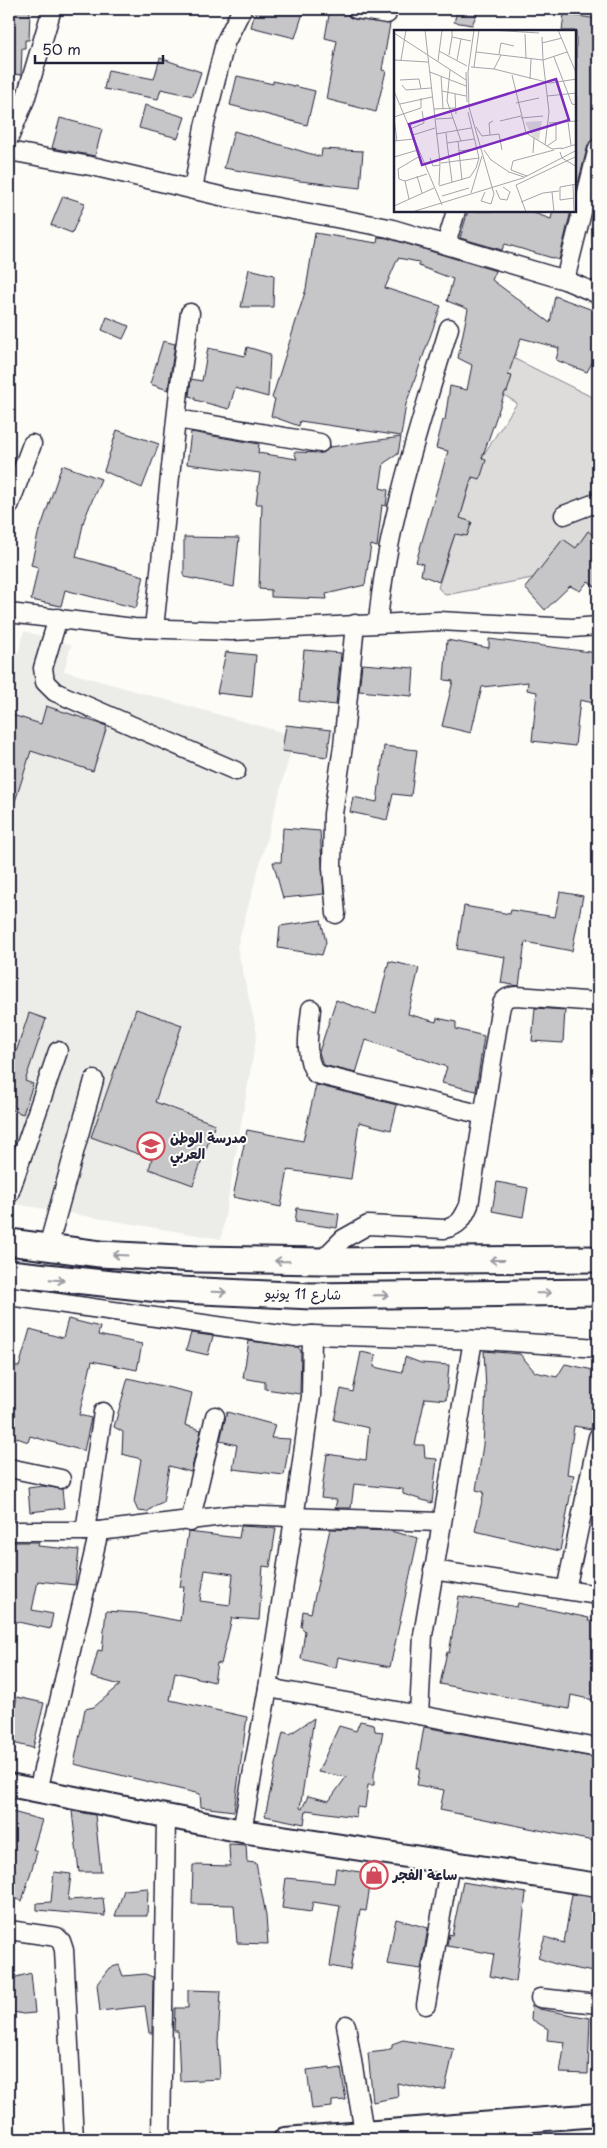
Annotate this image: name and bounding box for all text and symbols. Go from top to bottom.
inset map [394,30,577,212]
scale bar [35,32,162,64]
text: 50 m [42,37,81,60]
place label: مدرسة الوطن العربي [170,1127,247,1167]
school or university icon: مدرسة الوطن العربي [136,1131,166,1161]
one-way arrow [112,1250,128,1259]
one-way arrow [489,1255,506,1265]
one-way arrow [274,1256,290,1265]
one-way arrow [49,1275,65,1284]
street label: شارع 11 يونيو [264,1282,341,1305]
one-way arrow [211,1287,227,1296]
one-way arrow [536,1288,552,1298]
one-way arrow [373,1290,389,1300]
shop icon: ساعة الفجر [359,1860,389,1890]
place label: ساعة الفجر [391,1864,457,1885]

